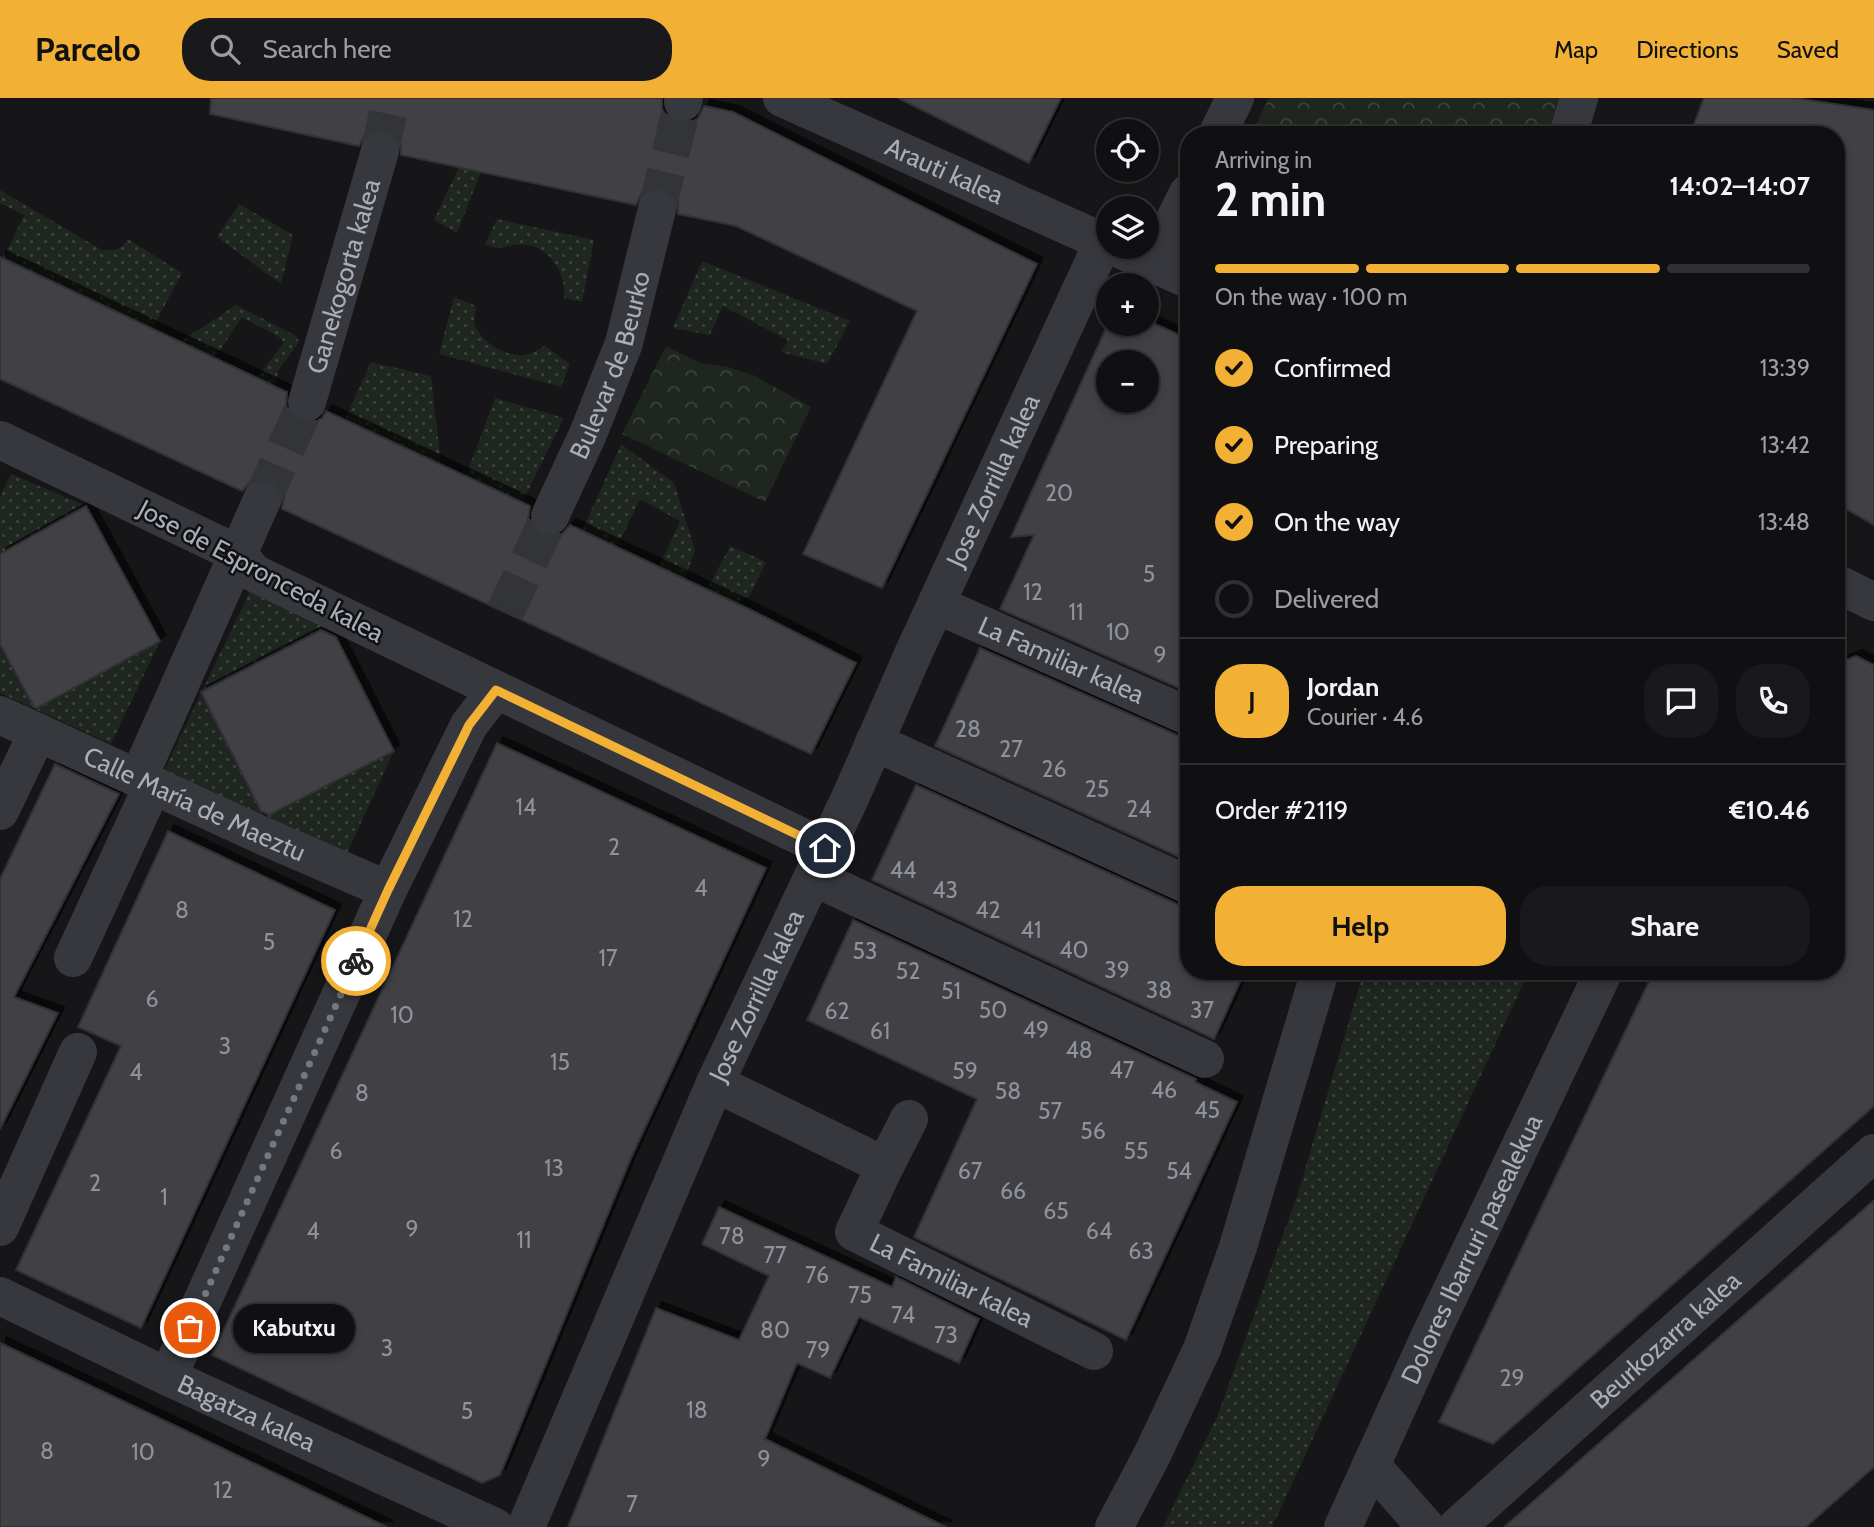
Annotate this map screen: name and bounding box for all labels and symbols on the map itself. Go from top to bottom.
street label: Arauti kalea [880,130,1009,211]
street label: Ganekogorta kalea [300,174,387,377]
street label: Bulevar de Beurko [563,268,657,464]
street label: Jose Zorrilla kalea [939,389,1047,573]
house number: 20 [1045,479,1073,507]
street label: Jose de Espronceda kalea [132,492,390,650]
house number: 5 [1143,560,1155,588]
house number: 12 [1023,578,1043,606]
house number: 11 [1069,598,1084,626]
street label: La Familiar kalea [973,609,1150,711]
house number: 10 [1106,618,1130,646]
house number: 9 [1153,641,1167,669]
house number: 28 [955,715,981,743]
house number: 27 [999,735,1023,763]
street label: Calle María de Maeztu [79,740,310,868]
house number: 26 [1041,755,1067,783]
house number: 25 [1085,775,1109,803]
house number: 14 [516,793,536,821]
house number: 24 [1126,795,1152,823]
pin [795,818,855,878]
house number: 2 [608,833,620,861]
house number: 44 [890,856,916,884]
house number: 4 [694,874,708,902]
house number: 43 [932,876,958,904]
house number: 8 [175,896,189,924]
house number: 42 [975,896,1001,924]
street label: Jose Zorrilla kalea [701,904,811,1088]
house number: 12 [453,905,473,933]
house number: 41 [1021,916,1041,944]
courier [321,926,391,996]
house number: 5 [263,928,275,956]
house number: 40 [1059,936,1089,964]
house number: 53 [853,937,877,965]
house number: 17 [598,944,618,972]
house number: 39 [1104,956,1130,984]
house number: 52 [896,957,920,985]
house number: 38 [1146,976,1172,1004]
house number: 51 [941,977,961,1005]
house number: 6 [145,985,159,1013]
house number: 50 [979,996,1007,1024]
house number: 37 [1190,996,1214,1024]
house number: 62 [824,997,850,1025]
house number: 10 [390,1001,414,1029]
house number: 49 [1023,1016,1049,1044]
house number: 61 [870,1017,890,1045]
house number: 3 [219,1032,231,1060]
house number: 48 [1065,1036,1093,1064]
house number: 15 [550,1048,570,1076]
house number: 47 [1110,1056,1135,1084]
house number: 59 [952,1057,978,1085]
house number: 4 [129,1058,143,1086]
house number: 46 [1151,1076,1177,1104]
house number: 58 [995,1077,1021,1105]
house number: 8 [355,1079,369,1107]
house number: 45 [1194,1096,1220,1124]
house number: 57 [1038,1097,1062,1125]
street label: Dolores Ibarruri pasealekua [1394,1109,1549,1389]
house number: 56 [1080,1117,1106,1145]
house number: 6 [329,1137,343,1165]
house number: 55 [1124,1137,1148,1165]
house number: 13 [544,1154,564,1182]
house number: 67 [958,1157,983,1185]
house number: 54 [1166,1157,1192,1185]
house number: 2 [89,1169,101,1197]
house number: 66 [1000,1177,1026,1205]
house number: 1 [160,1183,168,1211]
house number: 65 [1043,1197,1069,1225]
house number: 9 [405,1215,419,1243]
house number: 4 [306,1217,320,1245]
house number: 64 [1086,1217,1112,1245]
house number: 78 [719,1222,745,1250]
house number: 11 [517,1226,532,1254]
street label: La Familiar kalea [865,1226,1039,1335]
house number: 63 [1128,1237,1154,1265]
house number: 77 [763,1241,787,1269]
house number: 76 [805,1261,829,1289]
street label: Beurkozarra kalea [1584,1264,1748,1416]
house number: 75 [848,1281,872,1309]
pin [160,1298,220,1358]
house number: 74 [891,1301,915,1329]
callout: Kabutxu [232,1304,354,1352]
house number: 80 [760,1316,790,1344]
house number: 73 [934,1321,958,1349]
house number: 3 [381,1334,393,1362]
house number: 79 [806,1336,830,1364]
house number: 29 [1499,1364,1525,1392]
street label: Bagatza kalea [173,1368,321,1459]
house number: 18 [686,1396,708,1424]
house number: 5 [461,1397,473,1425]
house number: 8 [40,1437,54,1465]
house number: 10 [131,1438,155,1466]
house number: 9 [757,1445,771,1473]
house number: 12 [213,1476,233,1504]
house number: 7 [626,1490,638,1518]

